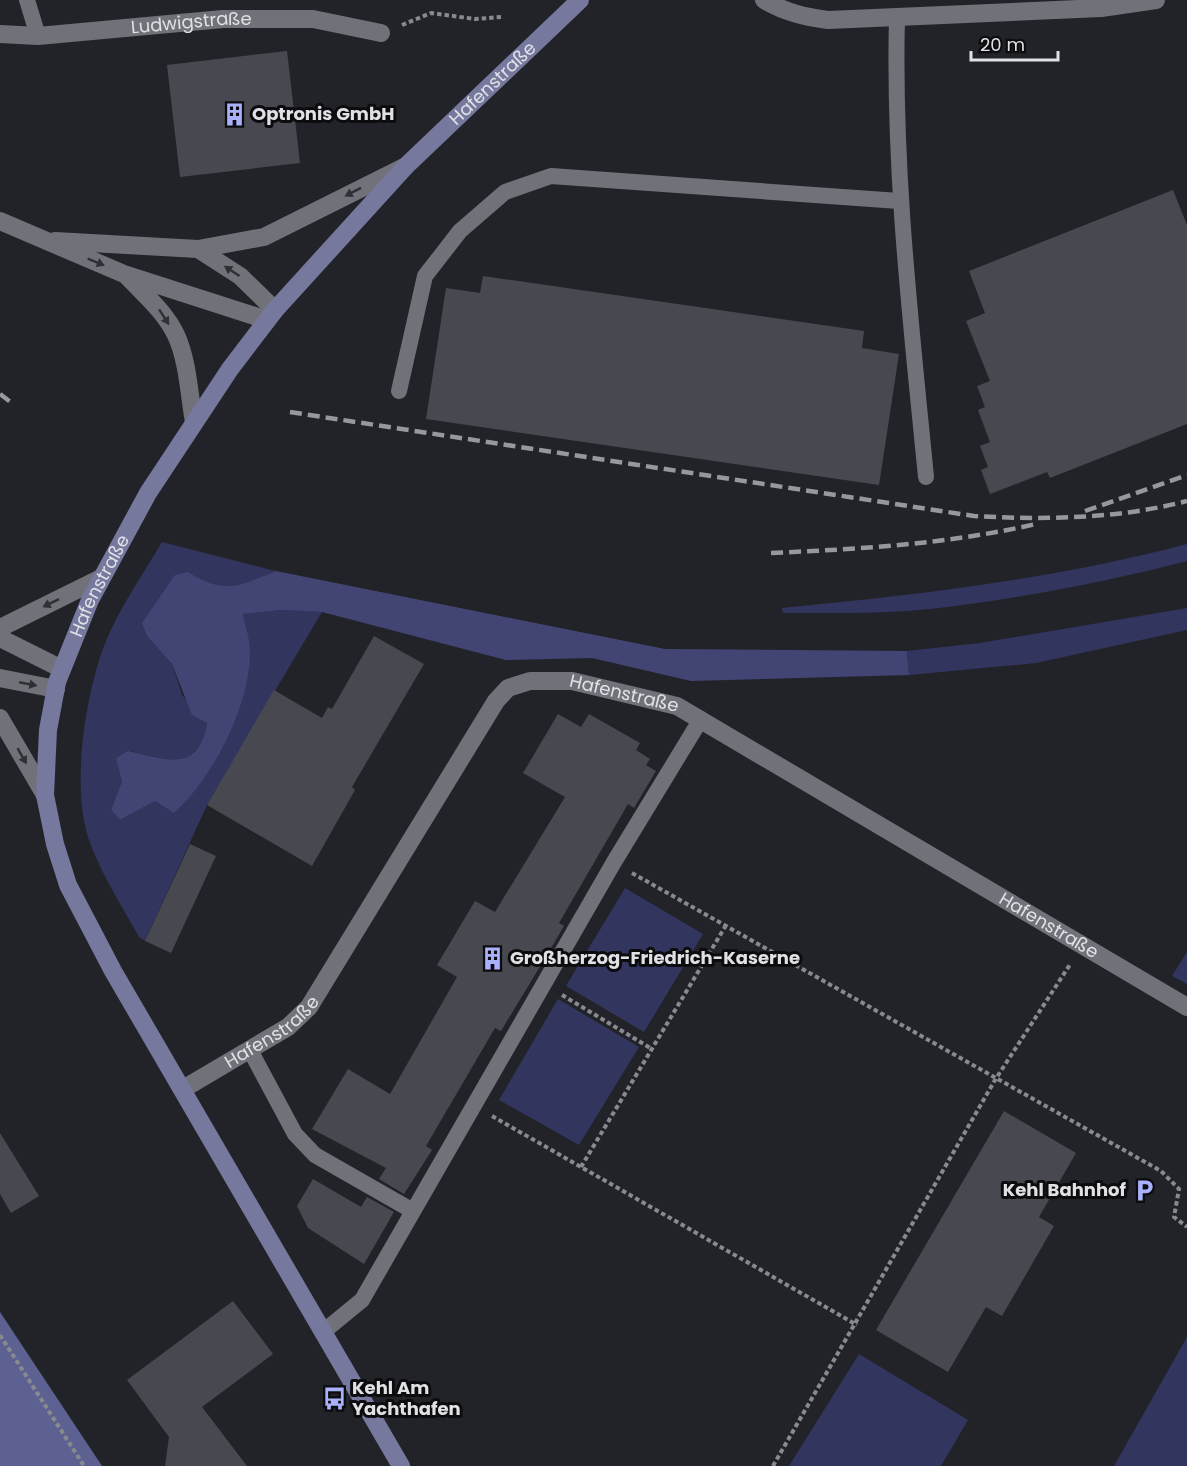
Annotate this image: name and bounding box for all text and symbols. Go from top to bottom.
street label: Ludwigstraße [130,6,252,39]
scale bar [971,24,1058,62]
text: 20 m [980,32,1025,57]
street label: Hafenstraße [443,35,541,131]
building icon: Optronis GmbH [221,101,247,127]
place label: Optronis GmbH [252,101,394,126]
one-way arrow [345,187,362,197]
one-way arrow [87,258,105,267]
one-way arrow [224,265,240,277]
one-way arrow [158,308,169,325]
street label: Hafenstraße [63,530,135,641]
one-way arrow [42,598,59,607]
street label: Hafenstraße [567,668,681,718]
one-way arrow [19,680,38,689]
one-way arrow [17,748,28,764]
street label: Hafenstraße [995,886,1103,964]
building icon: Großherzog-Friedrich-Kaserne [479,945,505,971]
place label: Großherzog-Friedrich-Kaserne [510,945,800,970]
street label: Hafenstraße [220,991,325,1074]
place label: Kehl Bahnhof [1003,1177,1127,1202]
parking icon: Kehl Bahnhof [1131,1177,1157,1203]
place label: Kehl Am Yachthafen [352,1375,461,1421]
bus stop icon: Kehl Am Yachthafen [321,1385,347,1411]

